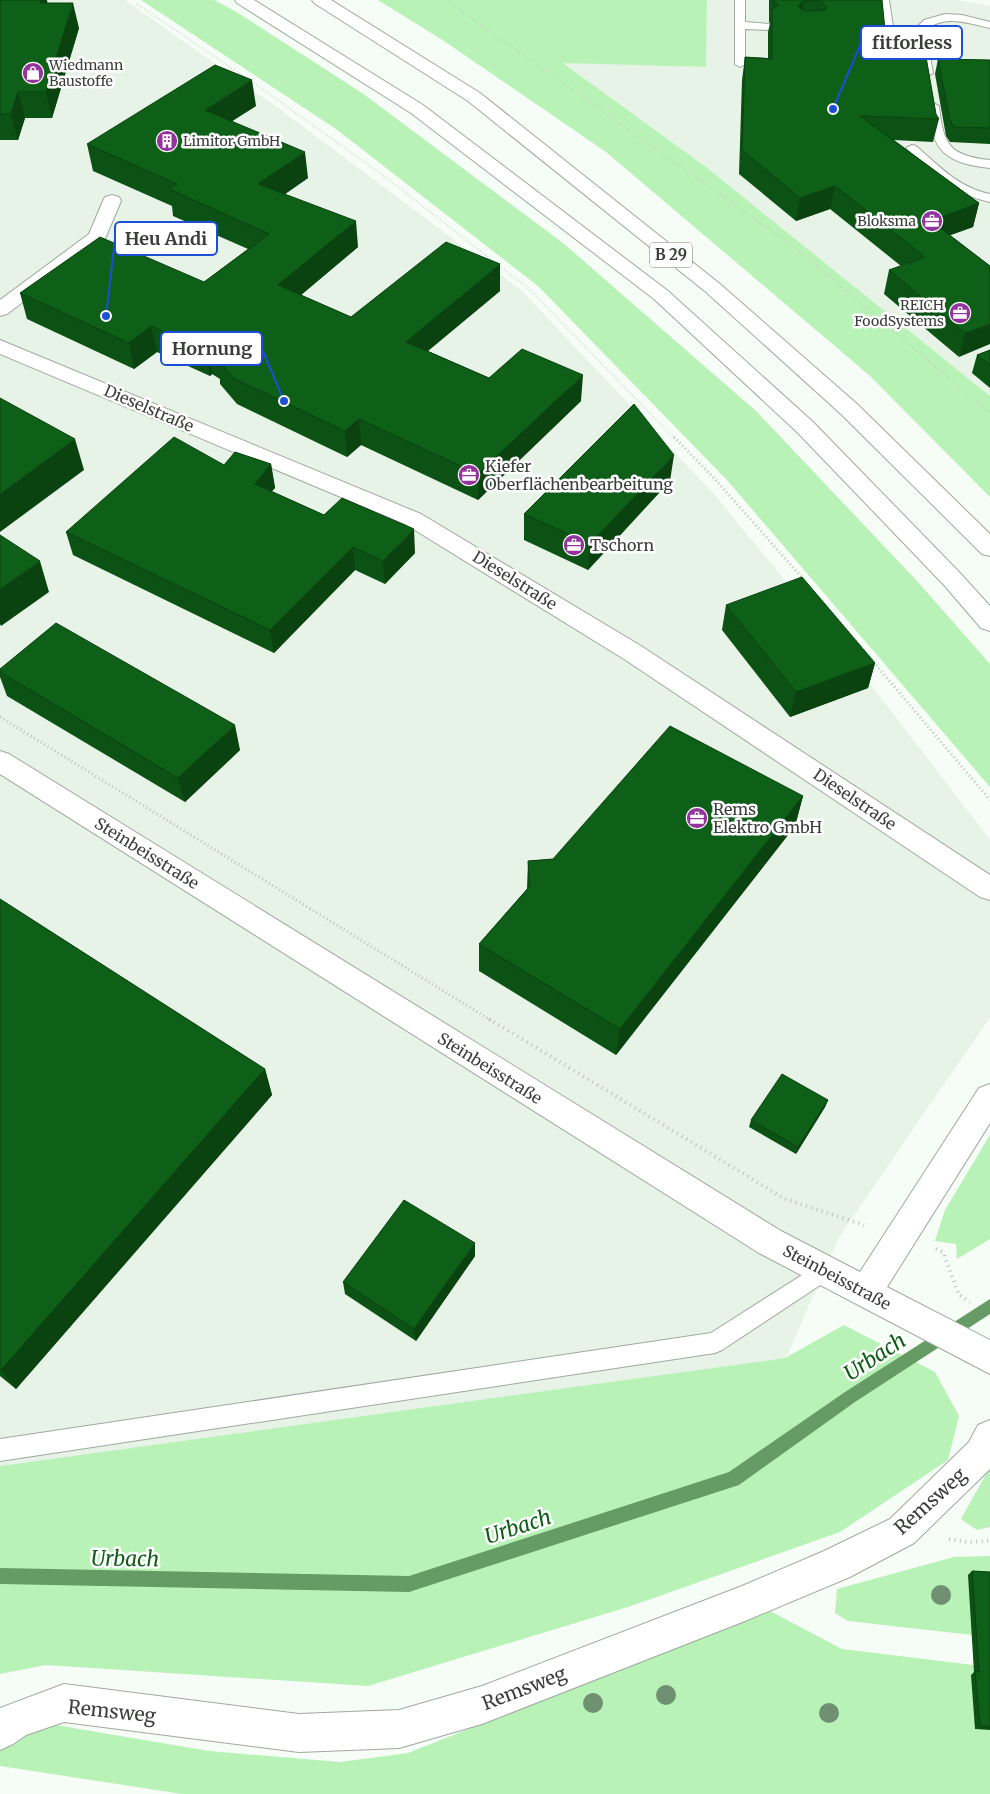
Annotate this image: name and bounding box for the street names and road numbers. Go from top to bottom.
road number: B 29 [650,242,692,268]
street label: Dieselstraße [101,380,197,436]
street label: Dieselstraße [469,546,561,614]
street label: Dieselstraße [810,764,900,834]
street label: Steinbeisstraße [91,813,203,893]
street label: Steinbeisstraße [434,1028,546,1108]
street label: Steinbeisstraße [780,1240,894,1314]
street label: Remsweg [889,1462,971,1540]
street label: Remsweg [478,1661,570,1715]
street label: Remsweg [67,1694,158,1728]

